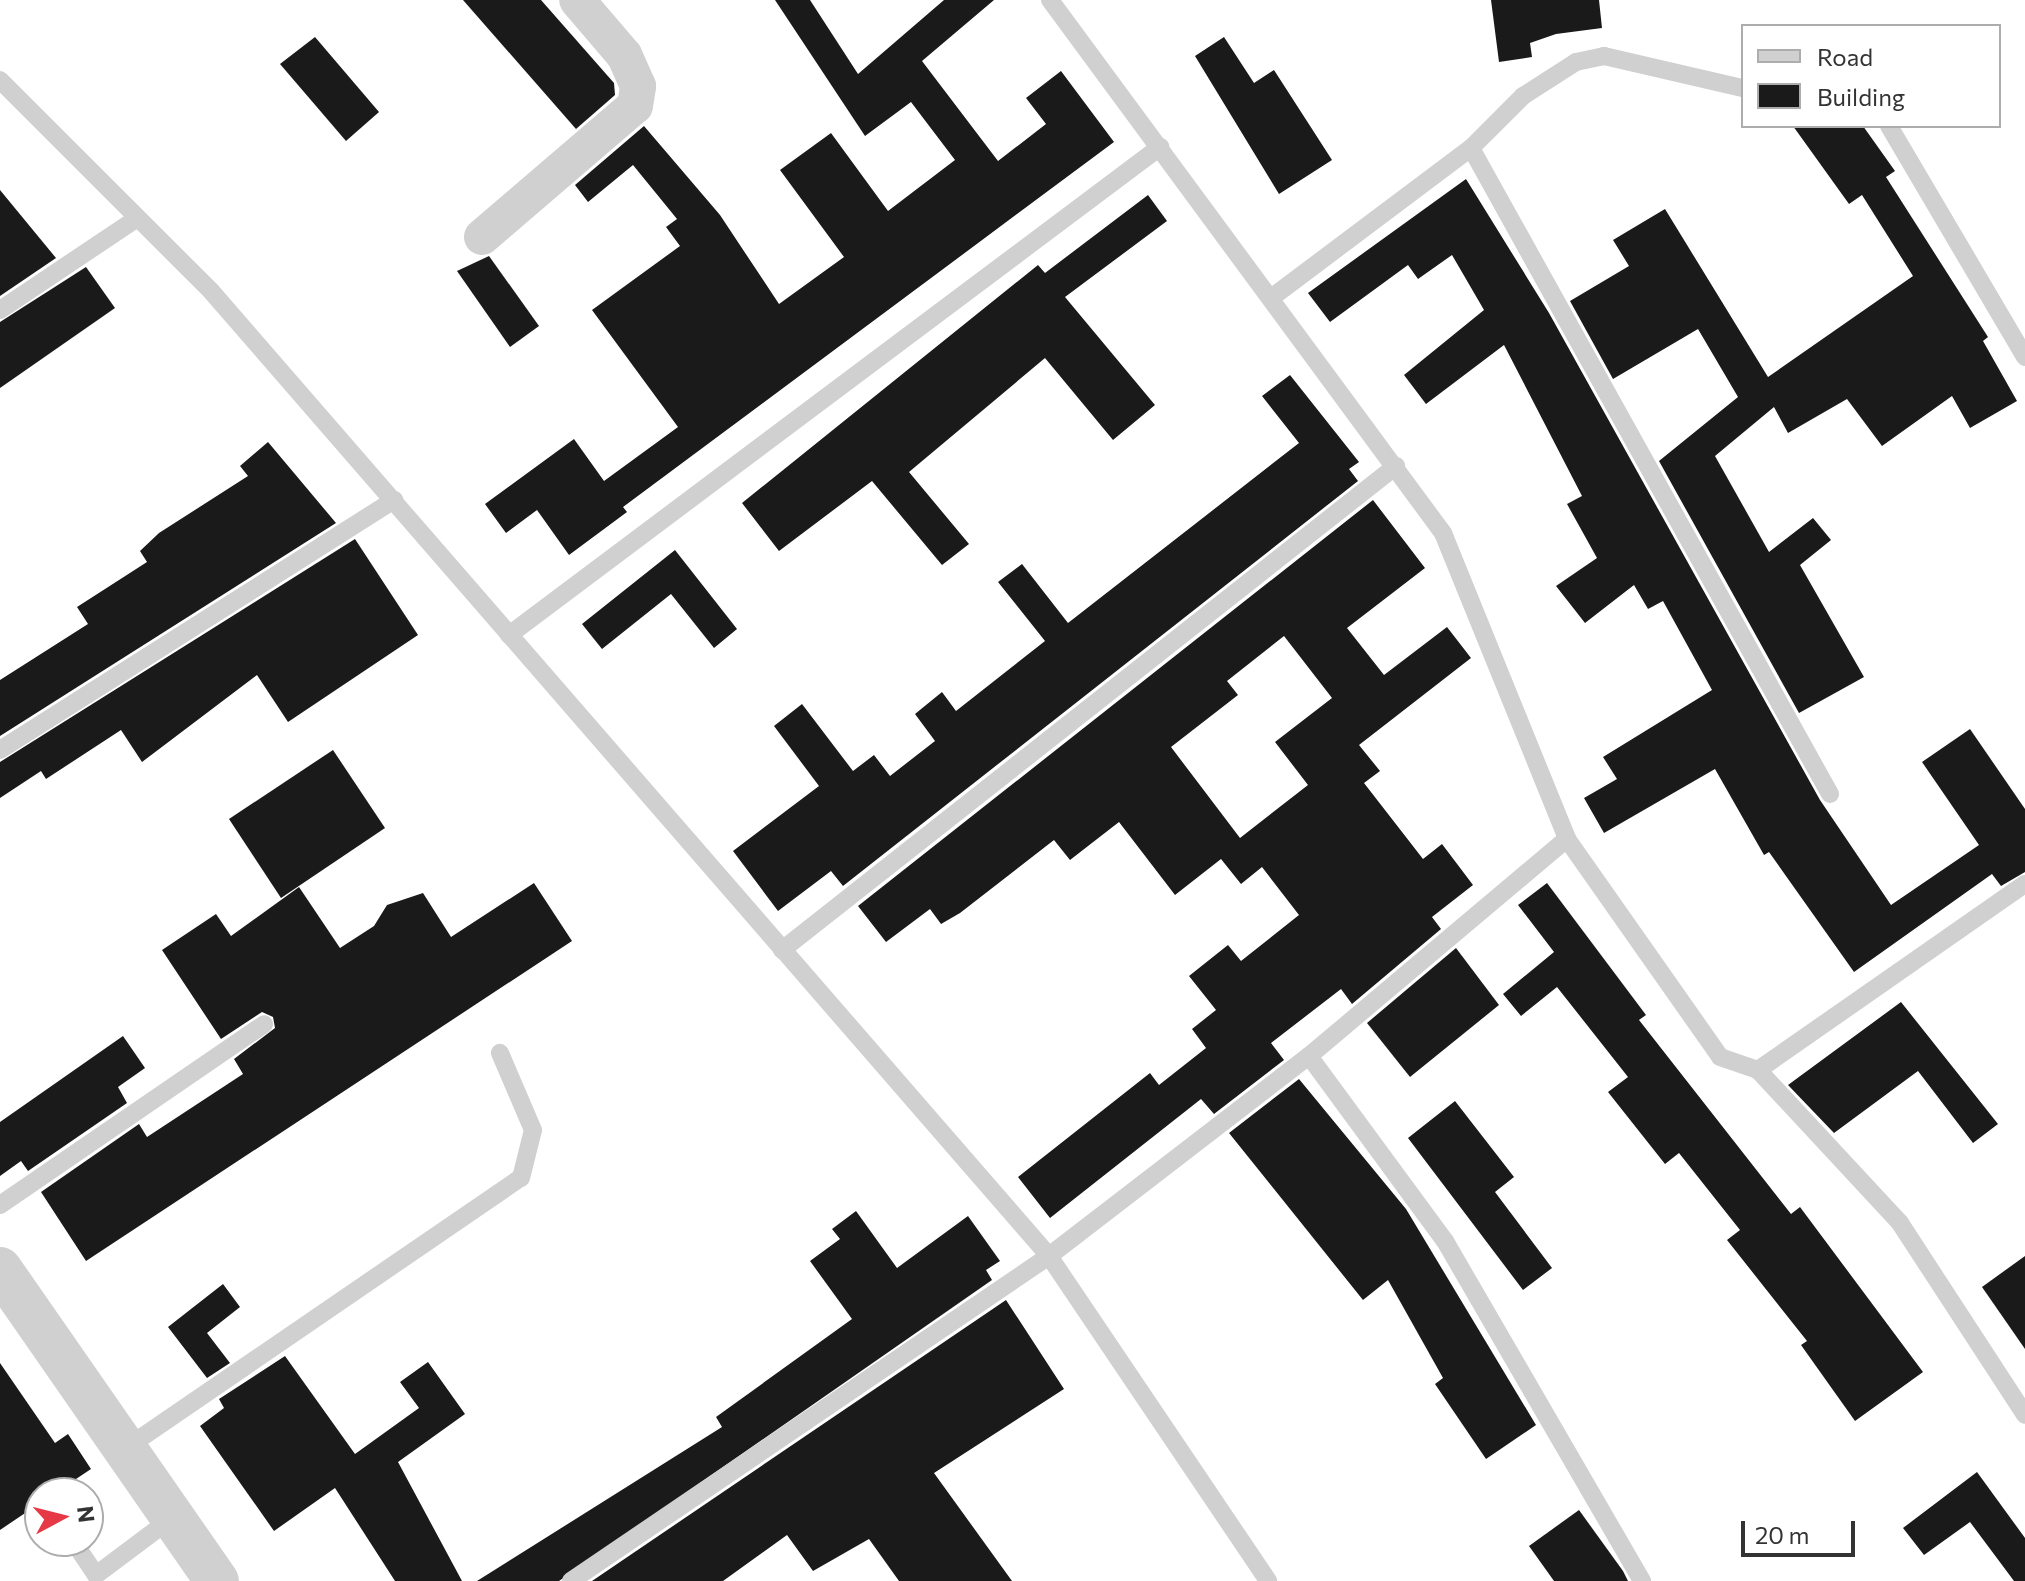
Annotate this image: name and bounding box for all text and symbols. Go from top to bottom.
legend [1741,24,2001,128]
text: Road [1817,42,1873,71]
text: Building [1817,82,1905,111]
north arrow [24,1477,104,1557]
text: N [72,1504,101,1524]
scale bar [1745,1505,1859,1555]
text: 20 m [1755,1520,1809,1549]

